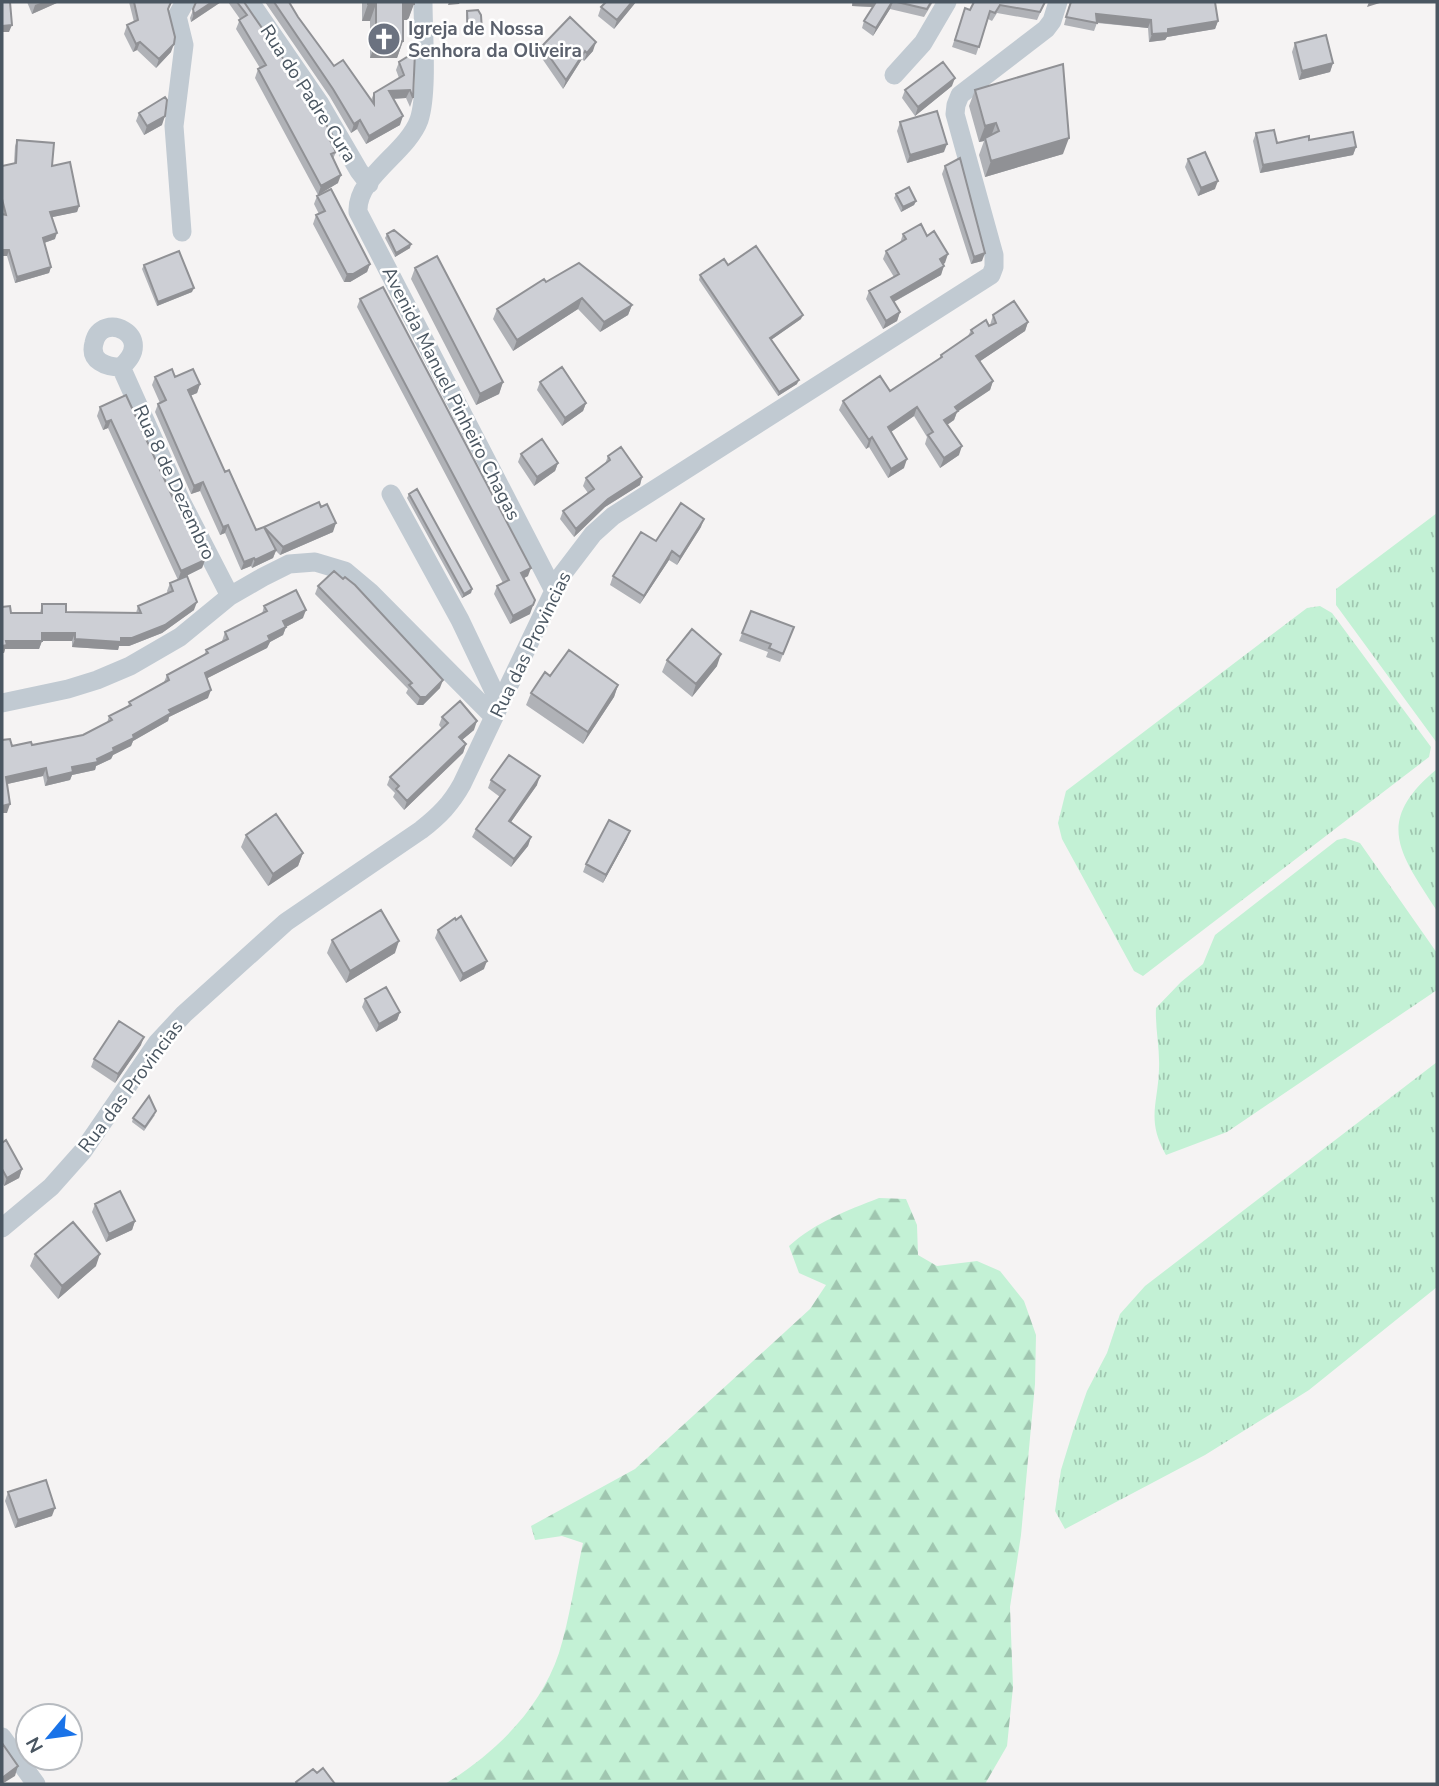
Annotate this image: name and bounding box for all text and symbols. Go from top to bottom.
place label: Igreja de Nossa Senhora da Oliveira [408,16,582,64]
street label: Rua do Padre Cura [254,20,362,167]
church icon: Igreja de Nossa Senhora da Oliveira [365,20,403,58]
street label: Avenida Manuel Pinheiro Chagas [376,262,527,525]
street label: Rua 8 de Dezembro [127,401,221,564]
street label: Rua das Provincias [484,567,578,722]
street label: Rua das Provincias [72,1015,189,1158]
north arrow [14,1702,84,1772]
text: N [20,1732,50,1757]

